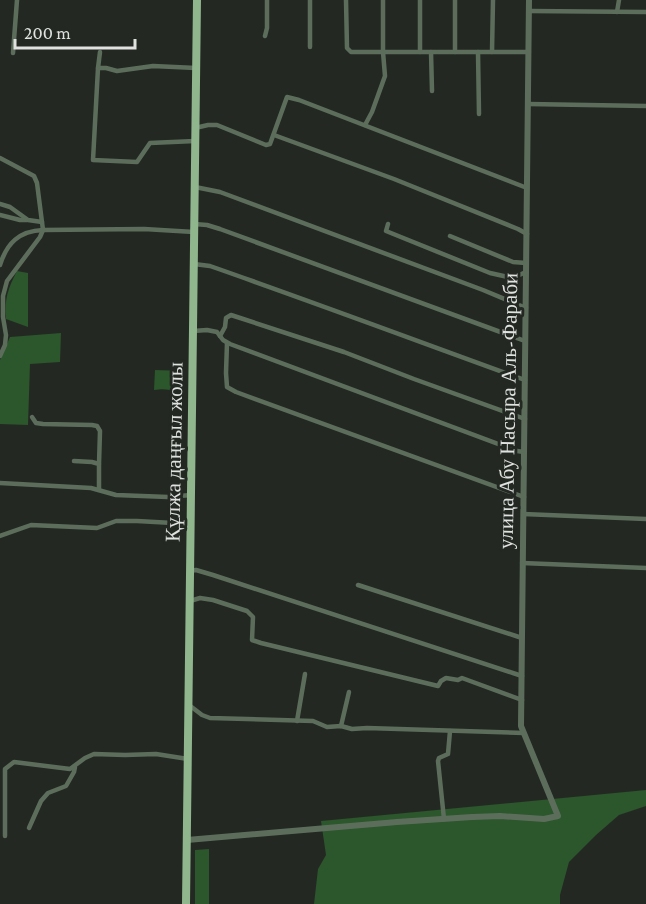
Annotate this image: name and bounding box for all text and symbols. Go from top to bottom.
scale bar [15,12,135,50]
text: 200 m [24,23,71,43]
street label: улица Абу Насыра Аль-Фараби [494,273,522,549]
street label: Құлжа даңғыл жолы [160,362,188,542]

